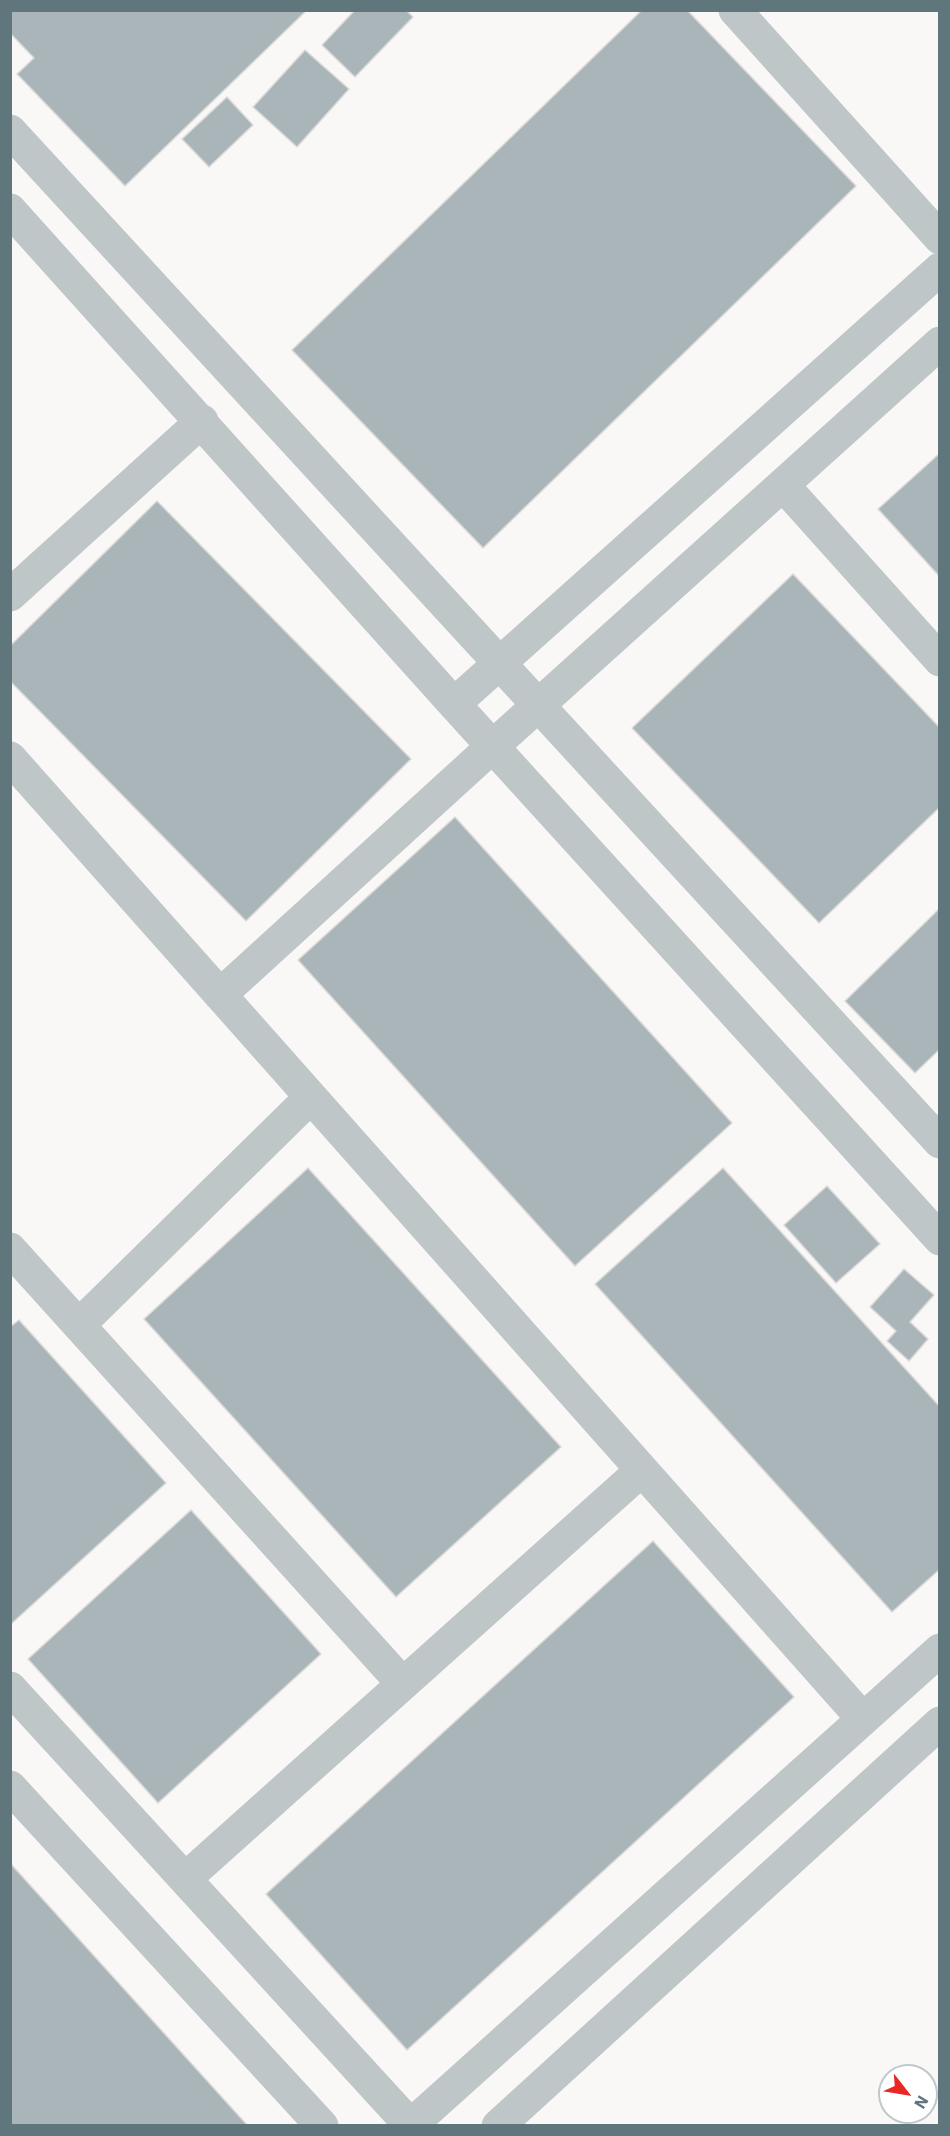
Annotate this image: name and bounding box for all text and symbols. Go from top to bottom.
north arrow [878,2064,938,2124]
text: N [910,2092,933,2112]

